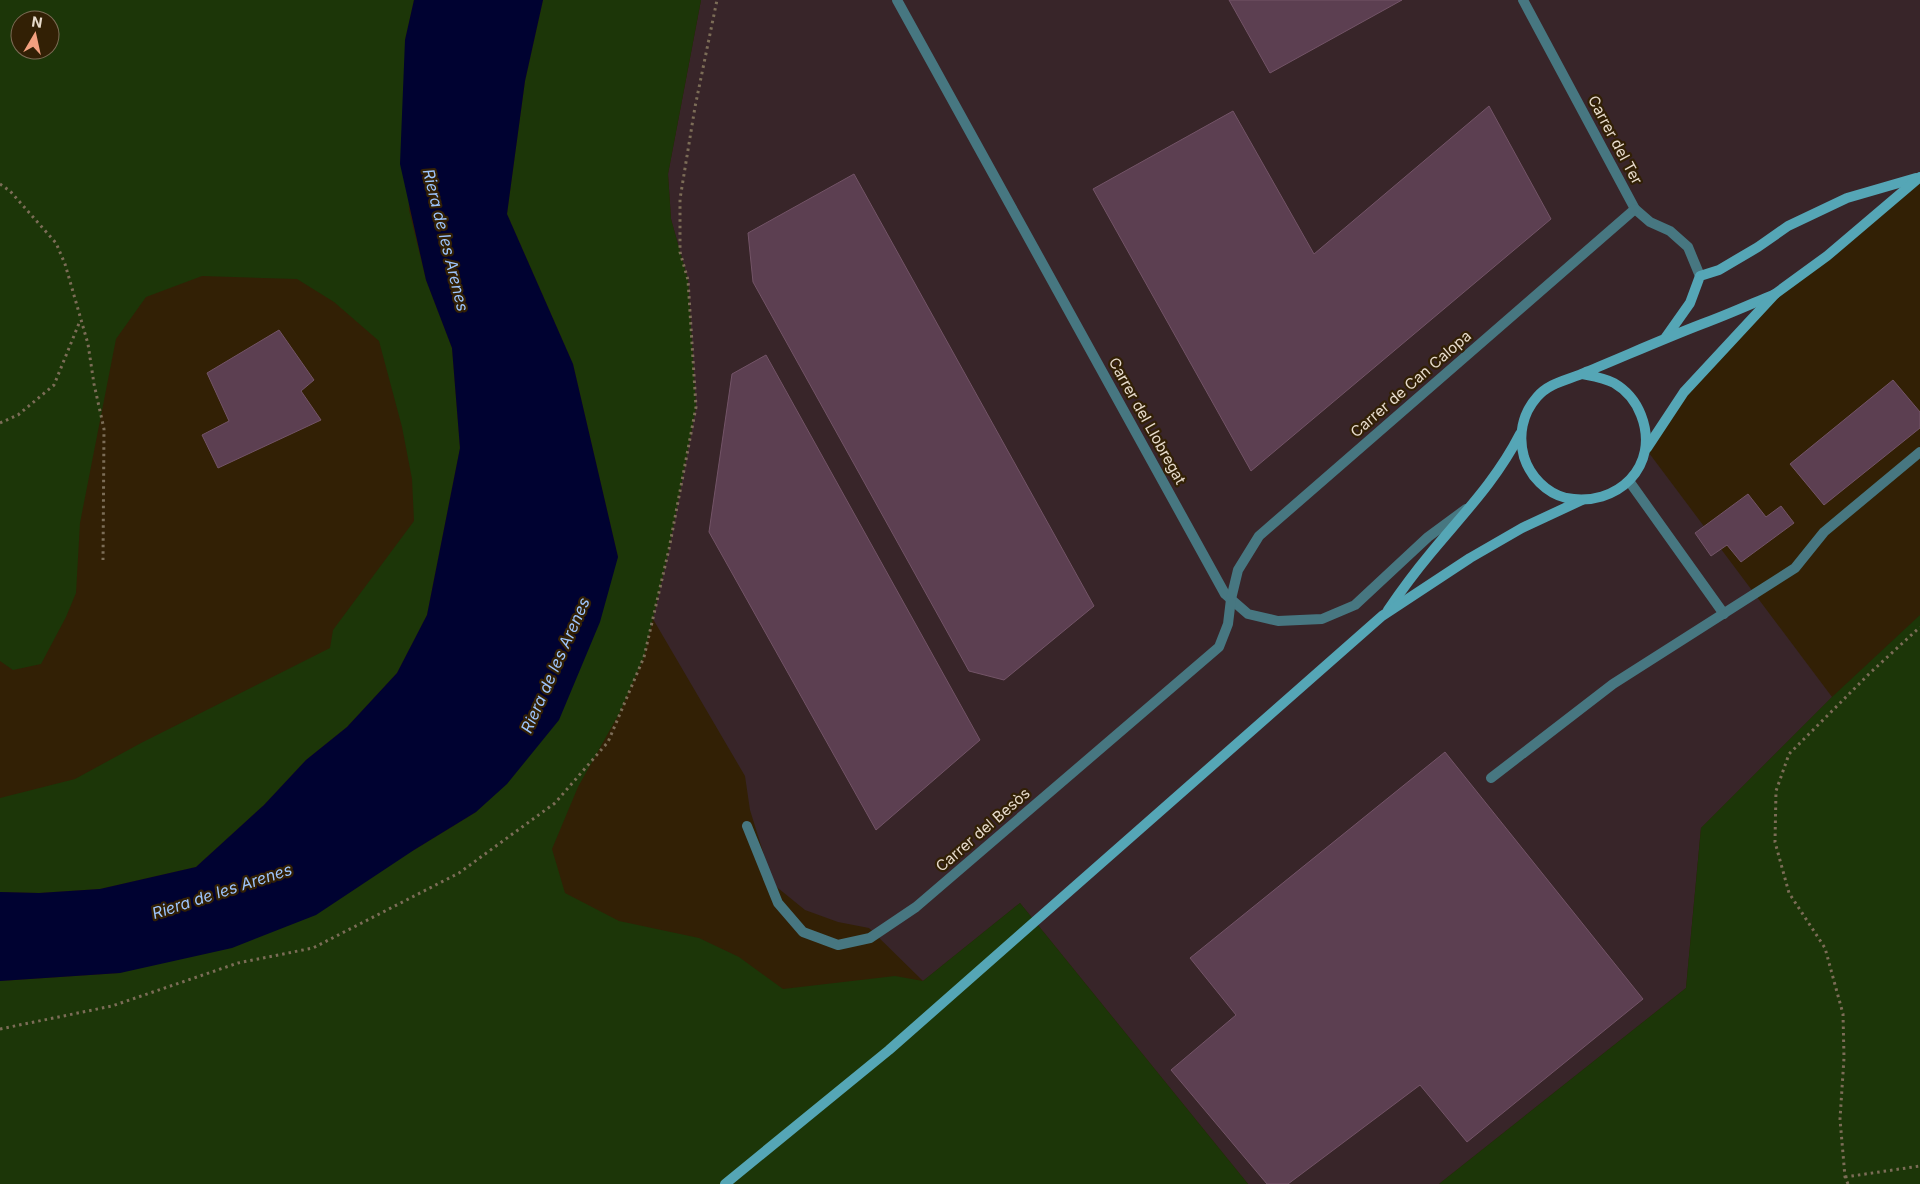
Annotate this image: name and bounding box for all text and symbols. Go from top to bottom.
north arrow [10,10,60,60]
text: N [31,12,44,31]
street label: Carrer del Ter [1584,92,1647,188]
water label: Riera de les Arenes [419,167,473,313]
street label: Carrer de Can Calopa [1346,326,1475,441]
street label: Carrer del Llobregat [1105,354,1190,488]
water label: Riera de les Arenes [516,594,594,736]
street label: Carrer del Besòs [932,784,1034,876]
water label: Riera de les Arenes [149,859,295,923]

